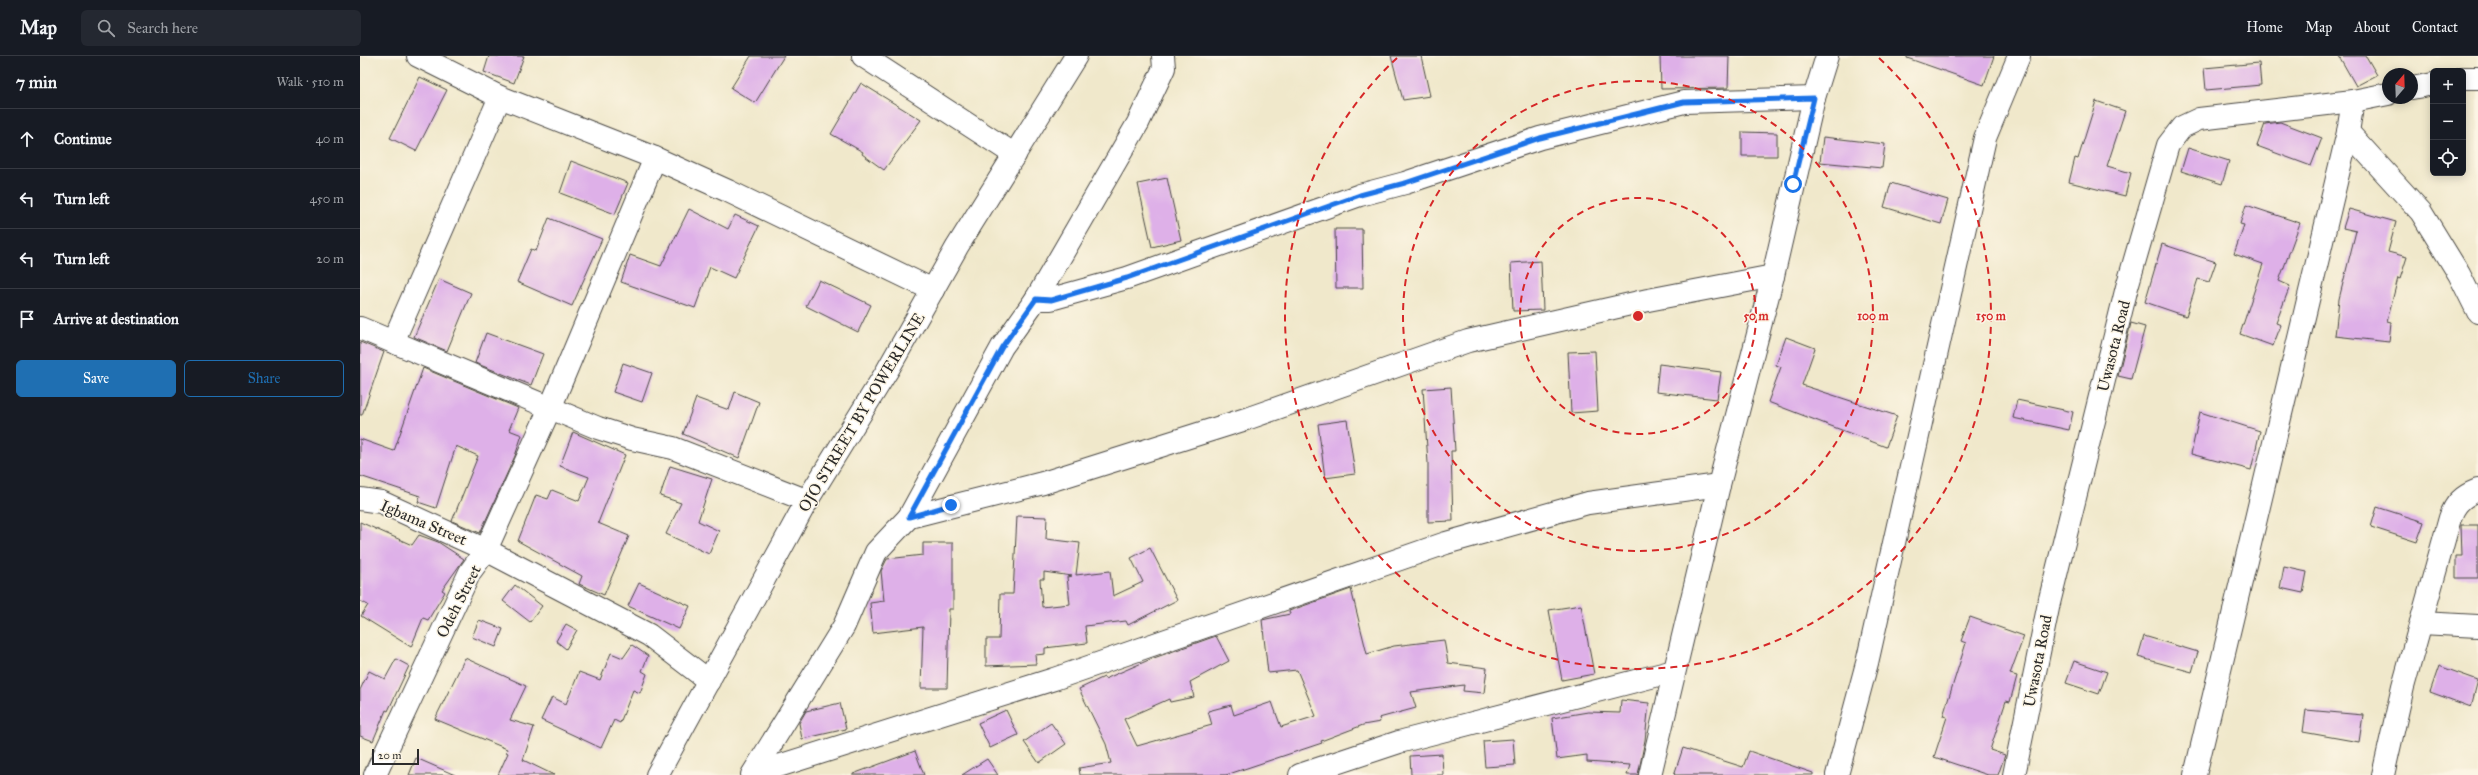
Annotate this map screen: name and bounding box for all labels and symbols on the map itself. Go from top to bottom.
north arrow [2382,68,2418,104]
route start [1784,175,1802,193]
street label: Uwasota Road [2093,298,2134,394]
street label: OJO STREET BY POWERLINE [794,309,929,516]
centre of rings [1631,309,1645,323]
text: 50 m [1743,309,1770,323]
text: 100 m [1857,309,1890,323]
text: 150 m [1976,309,2007,323]
street label: Igbama Street [377,496,470,550]
route end [942,496,960,514]
street label: Odeh Street [432,561,485,641]
street label: Uwasota Road [2019,613,2056,709]
scale bar [372,747,419,766]

